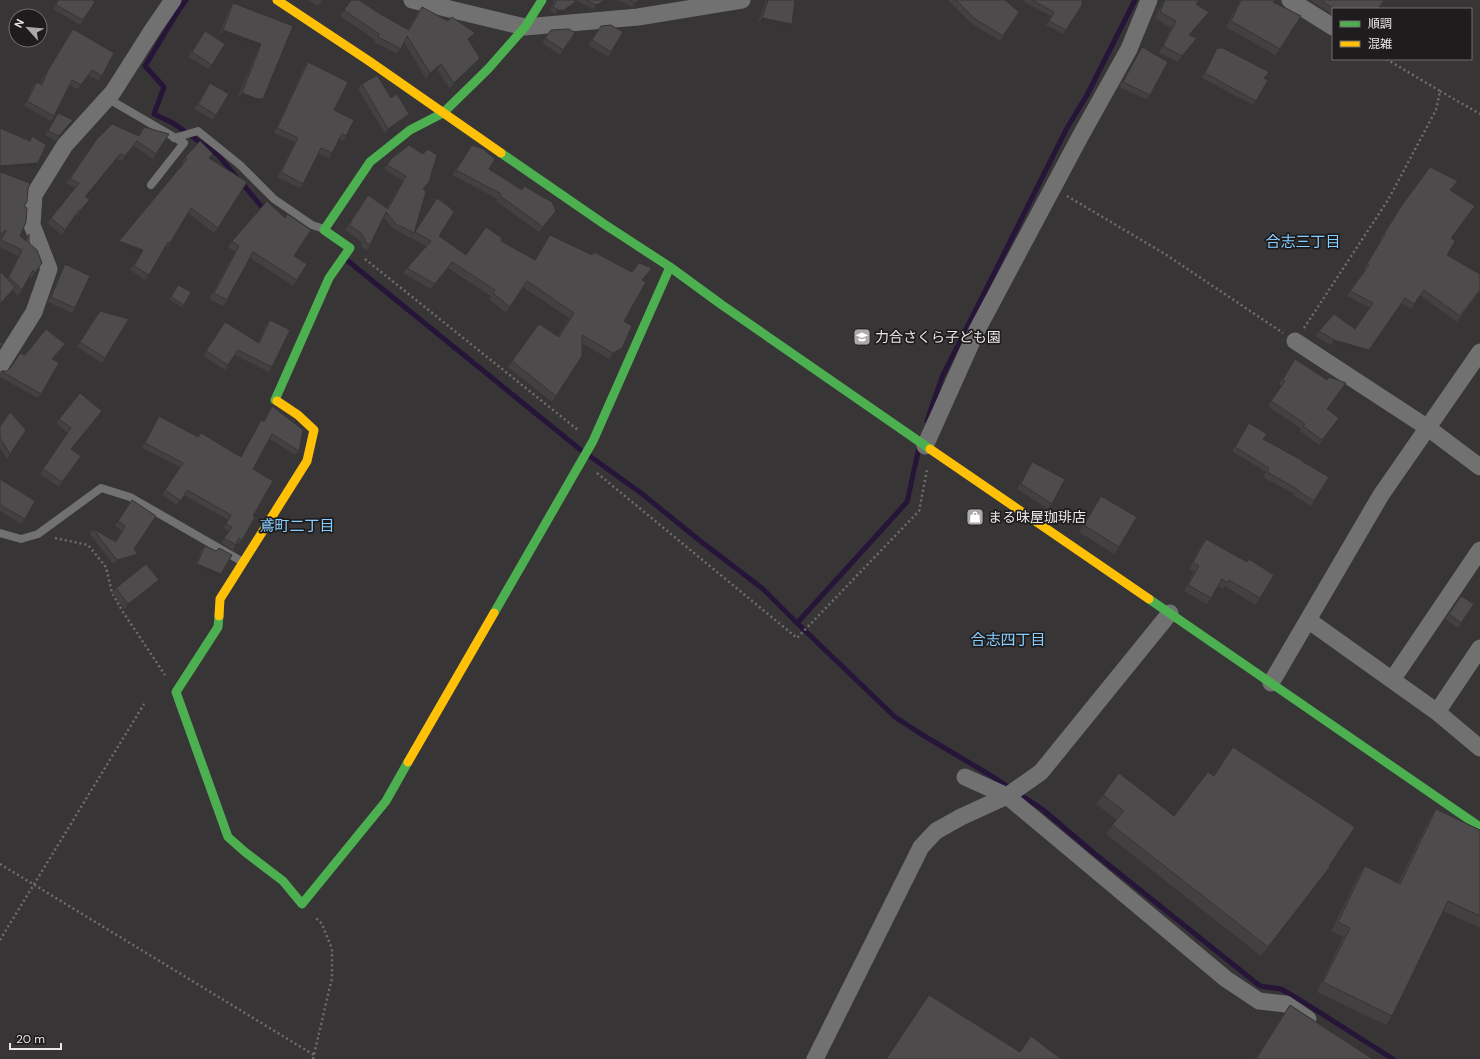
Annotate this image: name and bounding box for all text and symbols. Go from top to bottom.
north arrow [8,8,48,48]
legend [1332,8,1472,60]
text: 順調 [1368,16,1392,32]
text: N [11,17,27,30]
text: 混雑 [1368,36,1392,52]
district label: 合志三丁目 [1265,232,1341,252]
school or university icon: 力合さくら子ども園 [852,327,872,347]
place label: 力合さくら子ども園 [875,328,1001,346]
shop icon: まる味屋珈琲店 [965,507,985,527]
place label: まる味屋珈琲店 [988,508,1086,526]
district label: 鳶町二丁目 [259,516,335,536]
district label: 合志四丁目 [970,630,1046,650]
scale bar [10,1025,61,1051]
text: 20 m [16,1031,45,1047]

